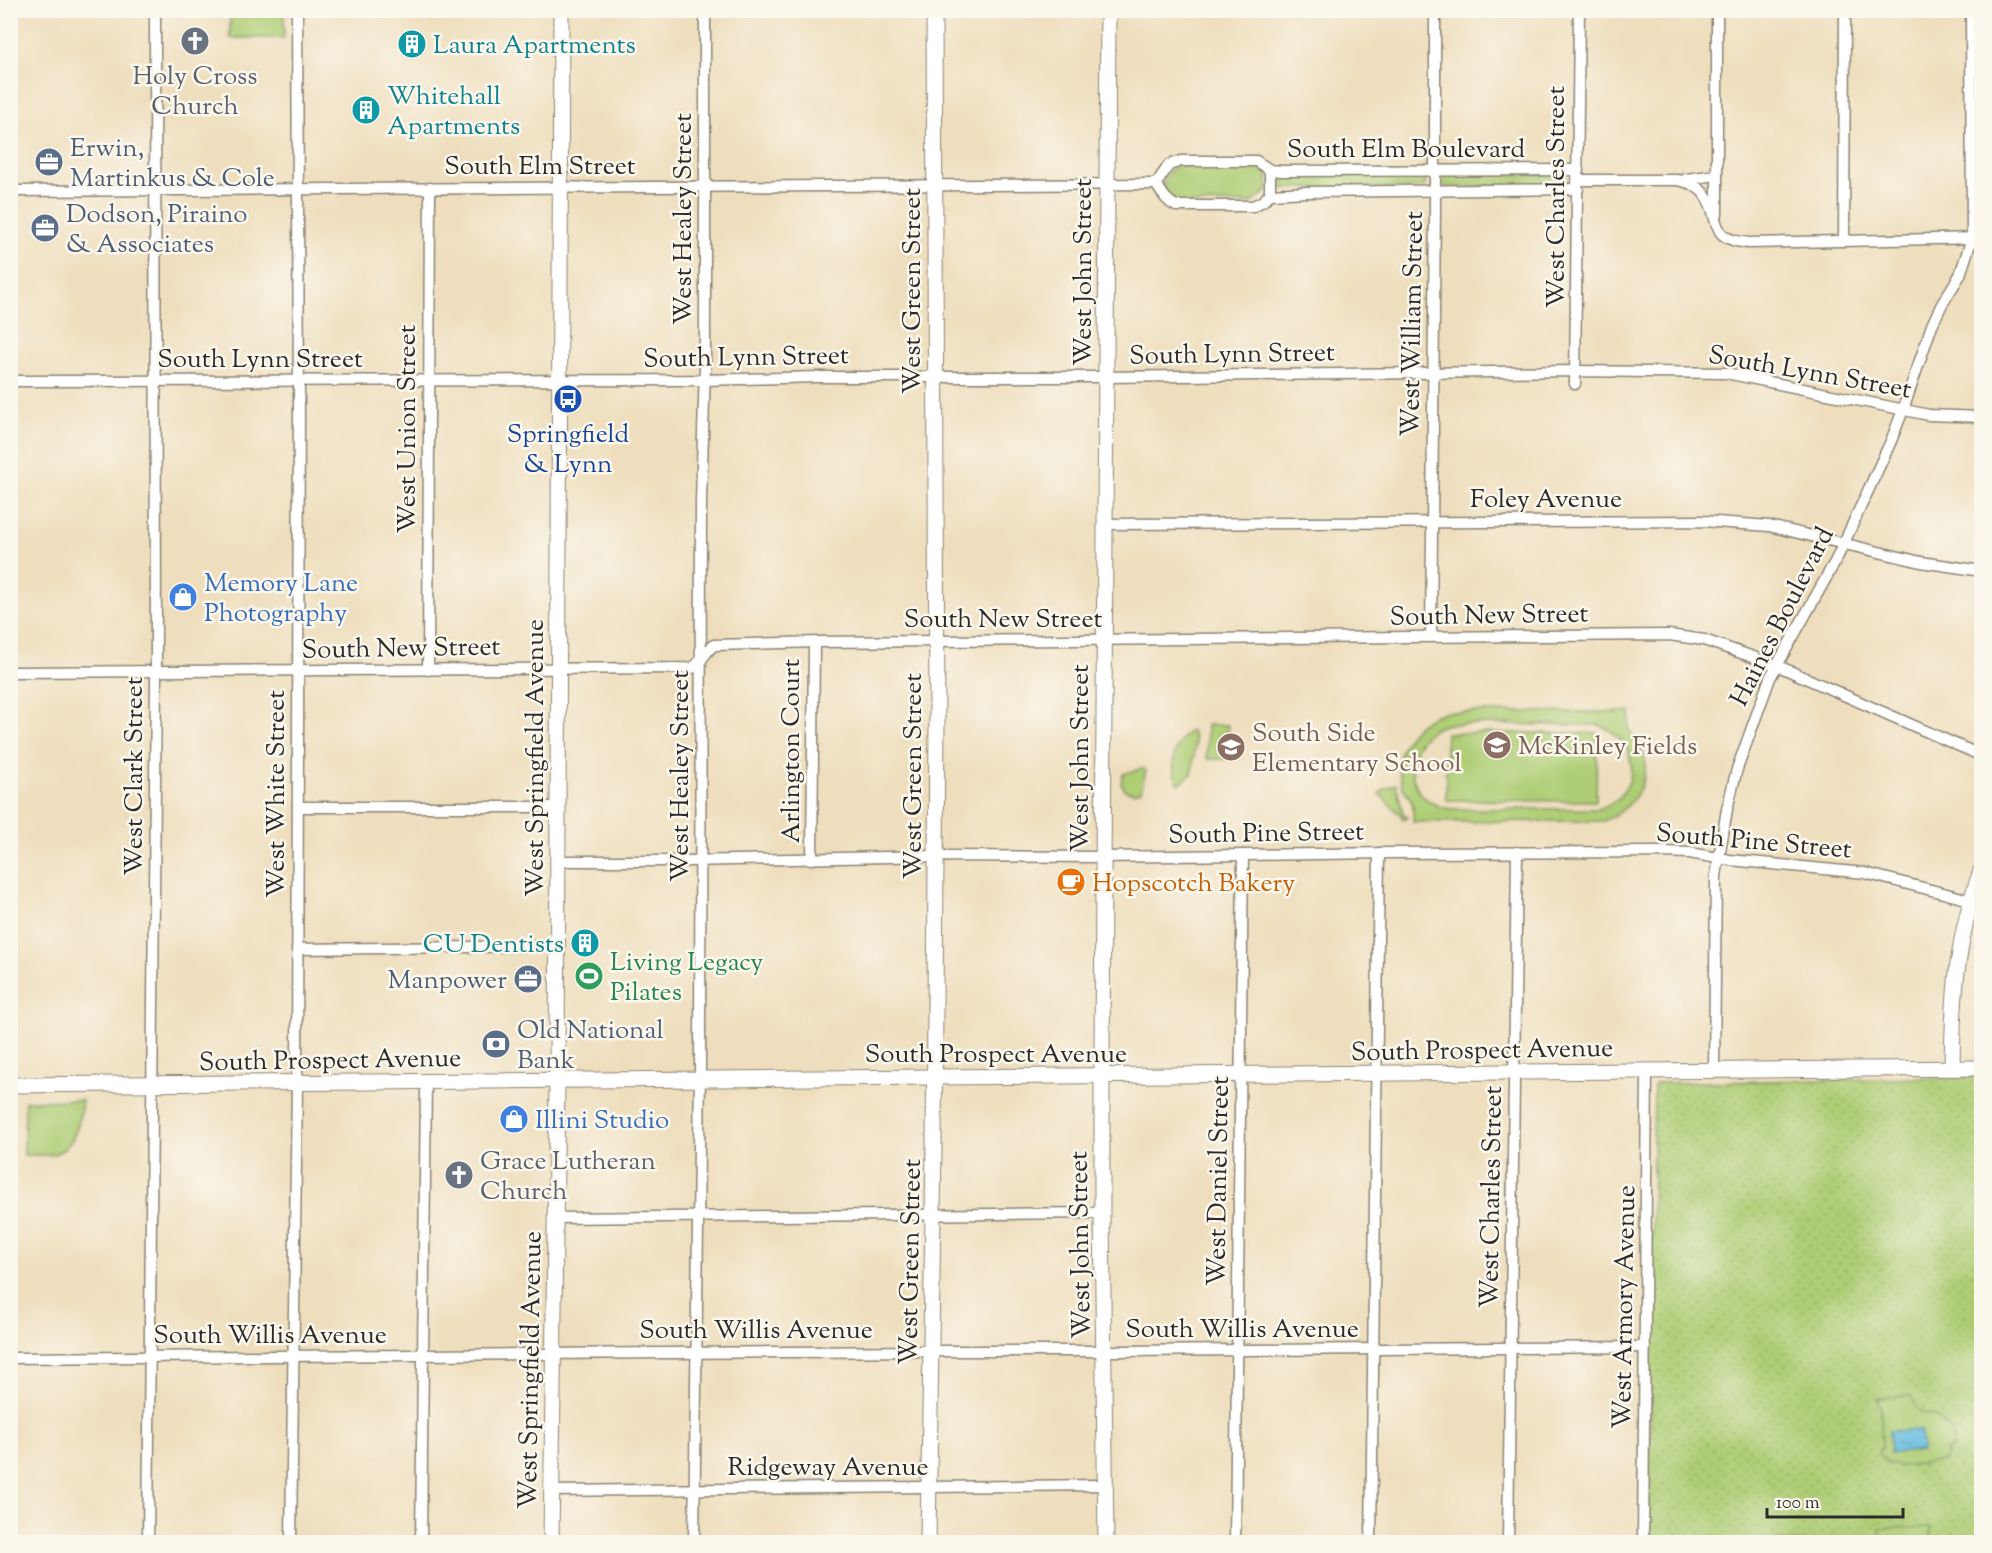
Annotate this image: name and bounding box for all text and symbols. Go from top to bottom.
church icon: Holy Cross Church [179,25,211,57]
building icon: Laura Apartments [396,28,428,60]
place label: Laura Apartments [433,28,636,65]
place label: Holy Cross Church [132,59,258,126]
place label: Whitehall Apartments [387,79,520,146]
street label: West Charles Street [1539,86,1576,308]
building icon: Whitehall Apartments [350,94,382,126]
street label: West Healey Street [666,113,703,325]
place label: Erwin, Martinkus & Cole [70,131,275,198]
street label: South Elm Boulevard [1287,132,1525,169]
office icon: Erwin, Martinkus & Cole [33,146,65,178]
street label: South Elm Street [444,149,636,186]
street label: West John Street [1066,178,1103,366]
street label: West Green Street [895,188,932,394]
place label: Dodson, Piraino & Associates [66,197,247,264]
street label: West William Street [1393,211,1434,437]
office icon: Dodson, Piraino & Associates [29,212,61,244]
street label: West Union Street [390,324,427,534]
street label: South Lynn Street [1129,335,1335,376]
street label: South Lynn Street [1705,337,1914,410]
street label: South Lynn Street [643,338,849,379]
street label: South Lynn Street [157,342,363,379]
bus stop icon: Springfield & Lynn [552,383,584,415]
place label: Springfield & Lynn [507,417,630,484]
street label: Foley Avenue [1470,482,1622,519]
street label: Haines Boulevard [1722,521,1845,713]
place label: Memory Lane Photography [204,566,358,633]
shop icon: Memory Lane Photography [167,581,199,613]
street label: South New Street [1389,596,1589,637]
street label: South New Street [904,602,1102,639]
street label: West Springfield Avenue [518,619,555,897]
street label: South New Street [301,629,501,670]
street label: Arlington Court [774,659,811,843]
street label: West John Street [1063,664,1100,852]
street label: West Healey Street [663,670,700,882]
street label: West Green Street [896,673,933,879]
street label: West Clark Street [117,676,154,876]
street label: West White Street [259,690,296,898]
place label: South Side Elementary School [1252,716,1462,783]
school or university icon: McKinley Fields [1481,729,1513,761]
place label: McKinley Fields [1518,729,1697,766]
school or university icon: South Side Elementary School [1215,731,1247,763]
street label: South Pine Street [1168,814,1364,855]
street label: South Pine Street [1655,816,1853,869]
cafe icon: Hopscotch Bakery [1055,866,1087,898]
place label: Hopscotch Bakery [1092,866,1295,903]
place label: CU Dentists [423,927,564,964]
building icon: CU Dentists [569,927,601,959]
place label: Living Legacy Pilates [610,945,763,1012]
sports icon: Living Legacy Pilates [573,960,605,992]
place label: Manpower [388,963,507,1000]
office icon: Manpower [512,963,544,995]
place label: Old National Bank [517,1013,664,1080]
bank icon: Old National Bank [480,1028,512,1060]
street label: South Prospect Avenue [1351,1031,1614,1072]
street label: South Prospect Avenue [865,1037,1127,1074]
street label: South Prospect Avenue [199,1041,462,1082]
street label: West Daniel Street [1199,1076,1240,1286]
street label: West Charles Street [1472,1085,1513,1309]
shop icon: Illini Studio [498,1103,530,1135]
place label: Illini Studio [535,1103,669,1140]
place label: Grace Lutheran Church [480,1144,656,1211]
street label: West John Street [1061,1151,1102,1339]
street label: West Green Street [891,1158,932,1366]
church icon: Grace Lutheran Church [443,1159,475,1191]
street label: West Armory Avenue [1605,1185,1646,1429]
street label: West Springfield Avenue [511,1231,552,1509]
street label: South Willis Avenue [1125,1312,1359,1349]
street label: South Willis Avenue [639,1313,873,1350]
street label: South Willis Avenue [153,1318,387,1355]
street label: Ridgeway Avenue [727,1450,929,1487]
scale bar [1767,1481,1904,1519]
text: 100 m [1776,1491,1820,1517]

